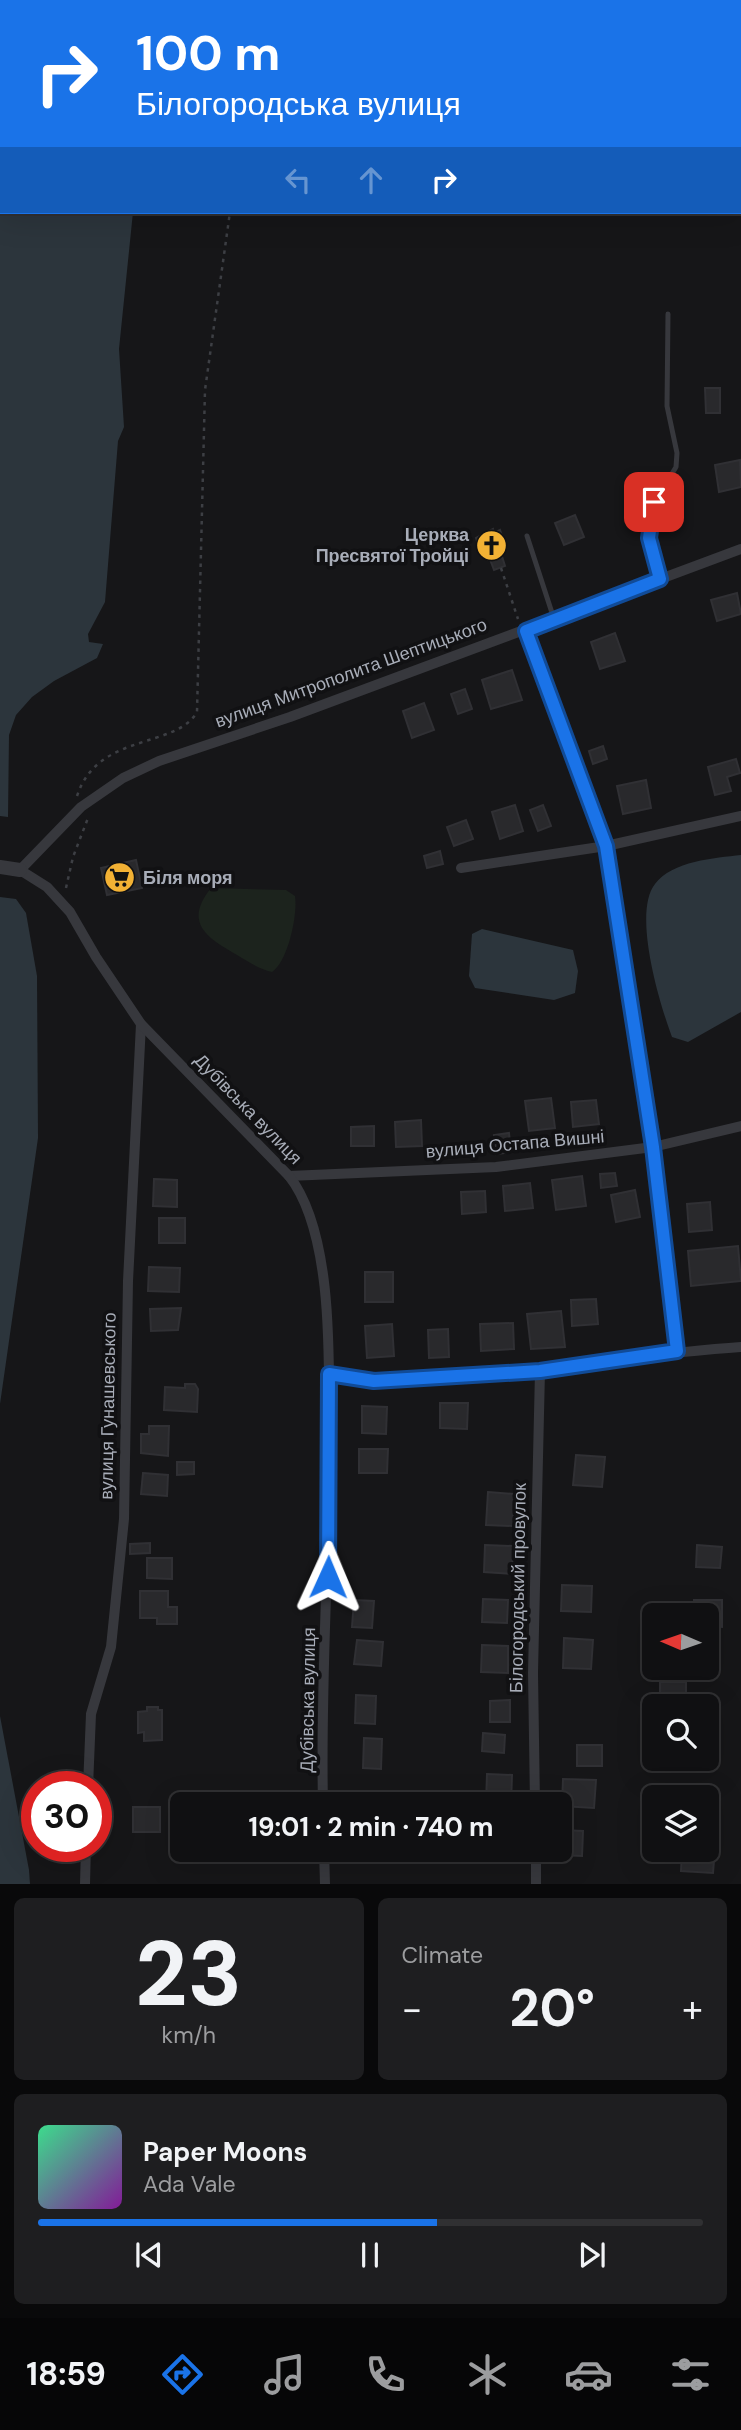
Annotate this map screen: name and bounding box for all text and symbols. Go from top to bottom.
text: 100 m [136,21,280,85]
icon: right [21,28,112,119]
text: Білогородська вулиця [136,83,461,125]
icon: left [279,161,317,199]
icon: ahead [352,161,390,199]
icon: right [425,161,463,199]
pin [624,472,684,532]
icon: arrive [635,483,673,521]
place label: Церква Пресвятої Тройці [316,523,470,568]
church icon: Церква Пресвятої Тройці [475,528,509,562]
street label: вулиця Митрополита Шептицького [212,613,490,733]
supermarket icon: Біля моря [103,861,137,895]
place label: Біля моря [143,866,232,890]
street label: Дубівська вулиця [189,1048,307,1170]
street label: вулиця Остапа Вишні [425,1124,605,1164]
street label: вулиця Гунашевського [94,1312,122,1500]
street label: Білогородський провулок [504,1483,532,1693]
position arrow [291,1540,365,1614]
north arrow [642,1603,719,1680]
map controls [642,1603,719,1862]
street label: Дубівська вулиця [295,1627,321,1773]
button: search [642,1694,719,1771]
speed limit sign: 30 [21,1771,112,1862]
button: layers [642,1785,719,1862]
text: 19:01 · 2 min · 740 m [249,1810,493,1844]
text: 23 [135,1915,242,2033]
text: Climate [402,1940,483,1970]
text: 20° [510,1974,595,2042]
text: − [402,1984,422,2034]
text: + [682,1984,703,2034]
text: km/h [162,2020,216,2050]
text: Paper Moons [143,2135,307,2169]
text: Ada Vale [143,2169,236,2199]
icon: previous [130,2236,168,2274]
icon: pause [351,2236,389,2274]
icon: next [573,2236,611,2274]
icon: directions [158,2350,207,2399]
icon: music [260,2350,309,2399]
icon: phone [361,2350,410,2399]
icon: climate [463,2350,512,2399]
icon: car [564,2350,613,2399]
icon: filters [666,2350,715,2399]
text: 18:59 [26,2353,106,2395]

